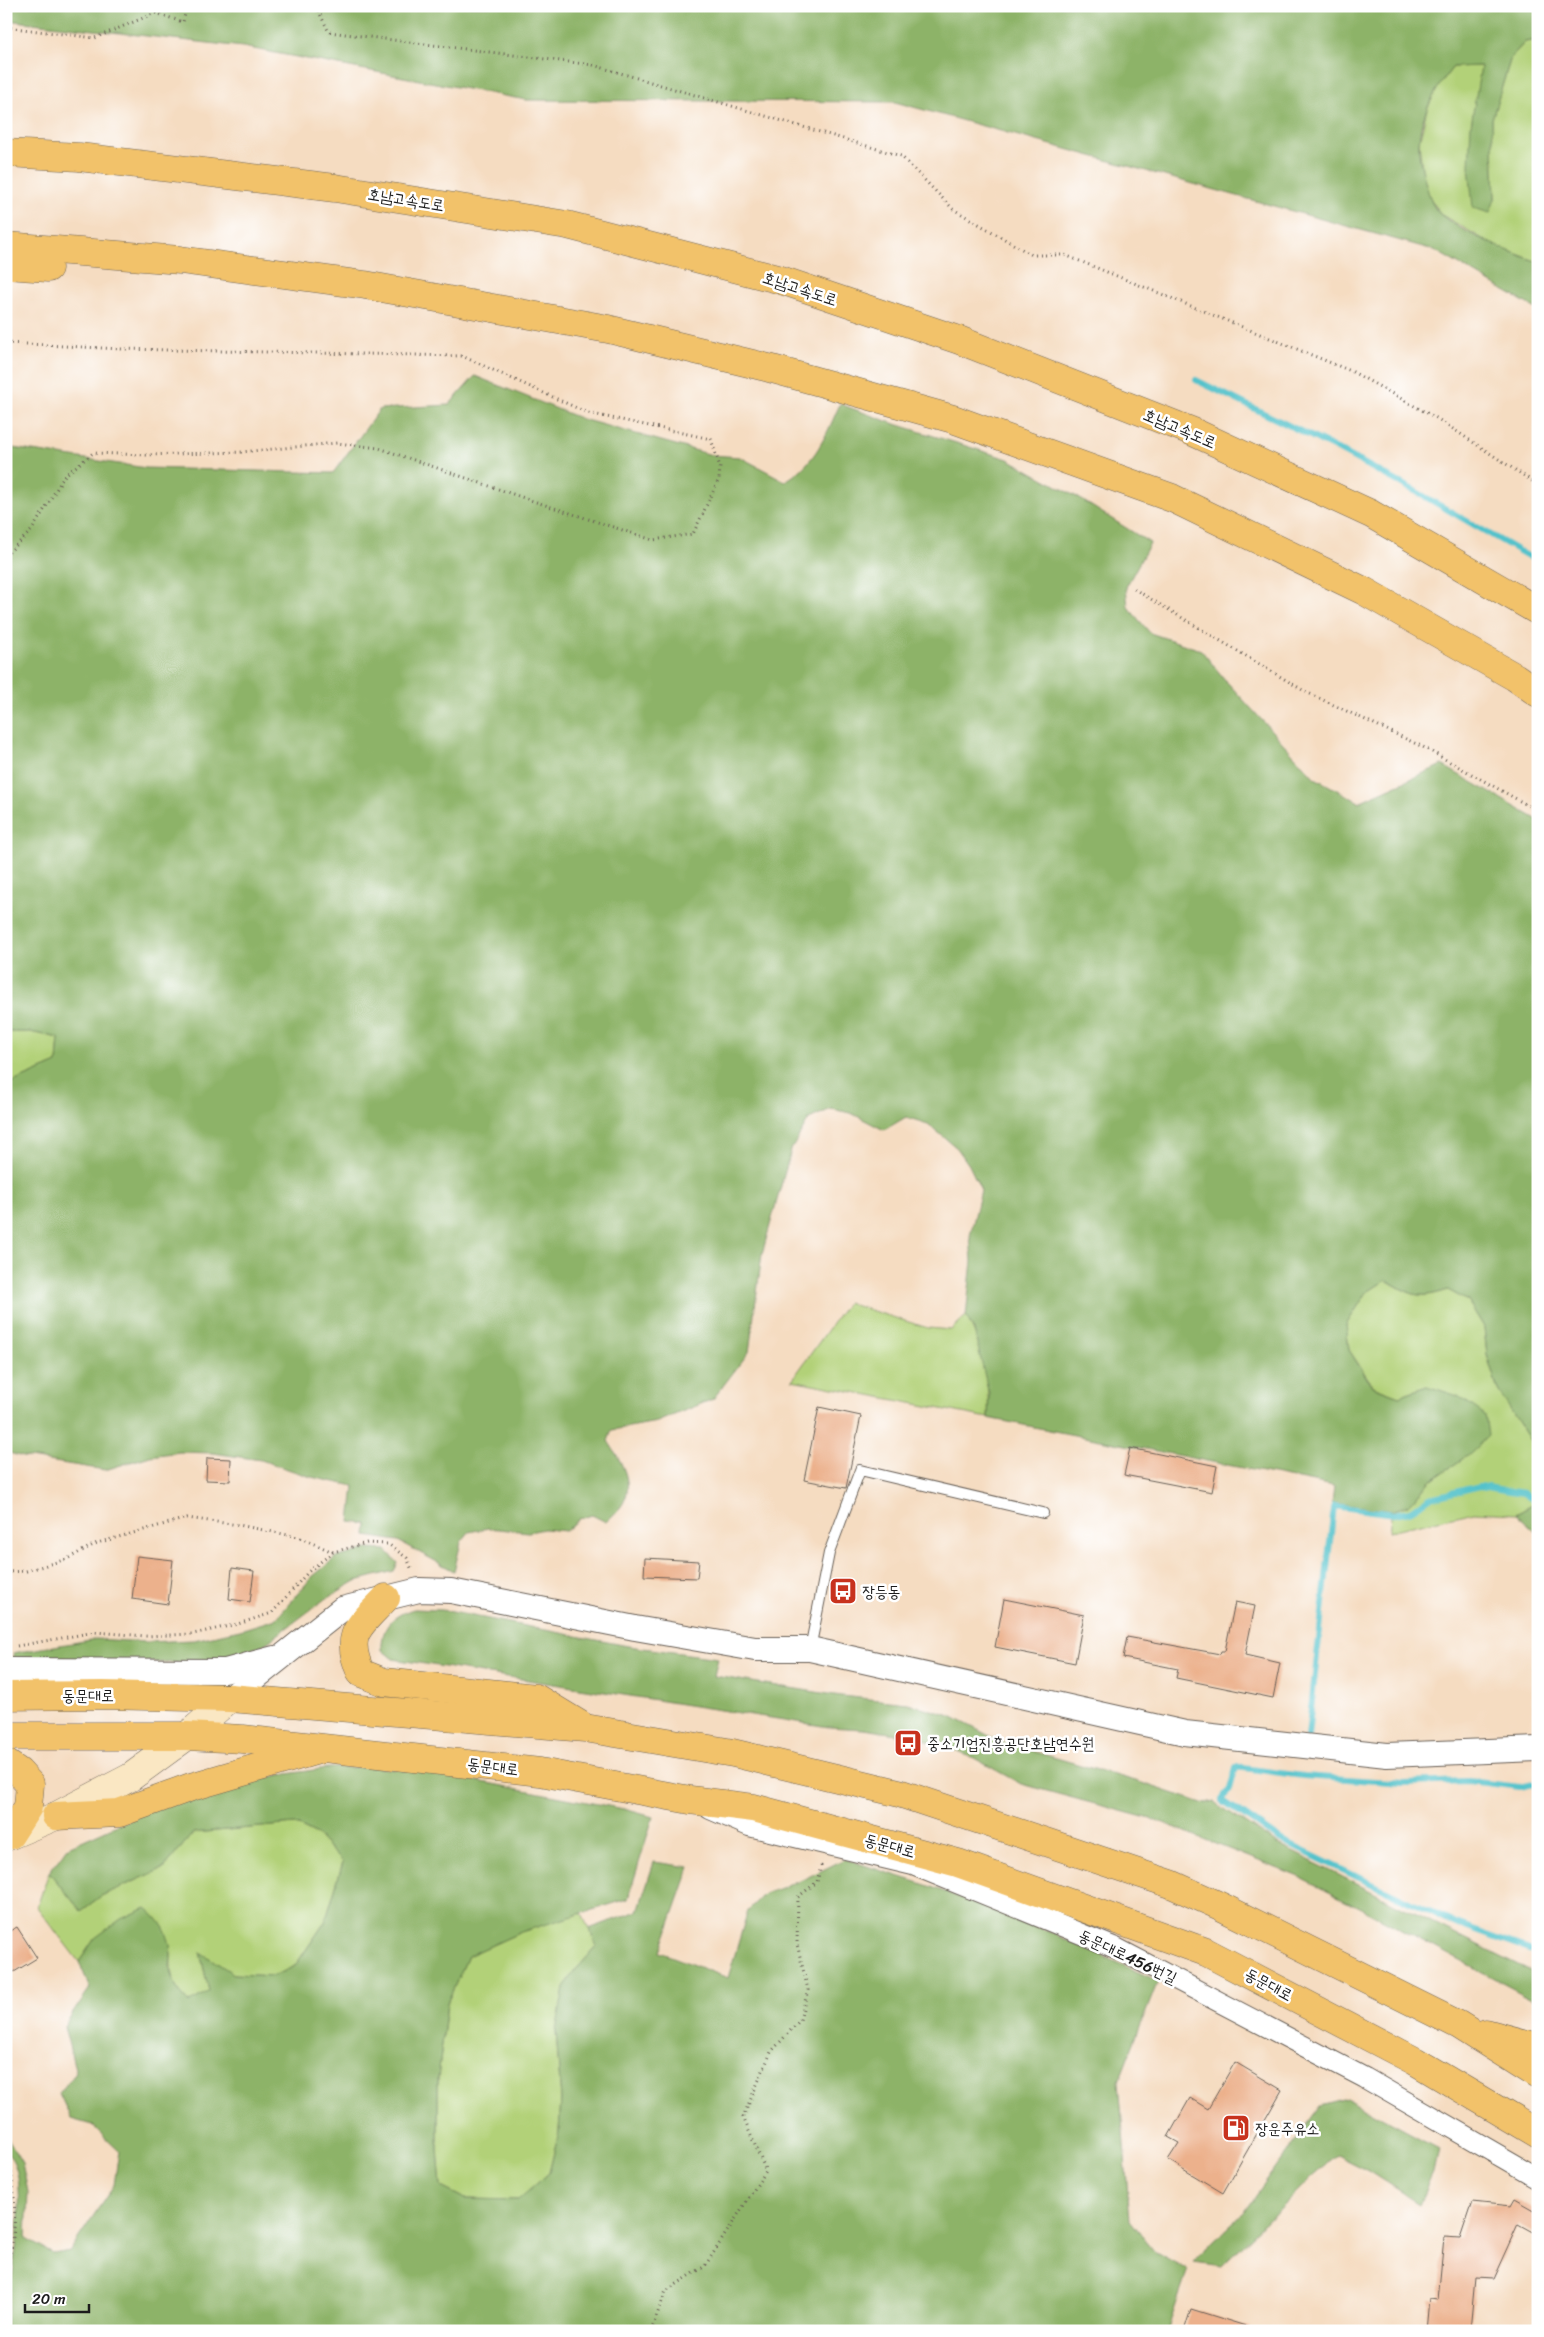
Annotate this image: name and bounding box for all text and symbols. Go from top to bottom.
street label: 호남고속도로 [366,179,446,220]
street label: 호남고속도로 [759,263,841,314]
street label: 호남고속도로 [1139,400,1221,457]
bus stop icon: 장등동 [828,1576,858,1606]
place label: 장등동 [862,1577,901,1606]
street label: 동문대로 [62,1681,114,1710]
bus stop icon: 중소기업진흥공단호남연수원 [893,1728,923,1758]
place label: 중소기업진흥공단호남연수원 [927,1729,1094,1758]
street label: 동문대로 [466,1749,520,1784]
street label: 동문대로 [861,1825,918,1866]
street label: 동문대로456번길 [1074,1921,1182,1992]
street label: 동문대로 [1239,1960,1298,2009]
fuel station icon: 장운주유소 [1221,2113,1251,2143]
place label: 장운주유소 [1255,2114,1319,2143]
scale bar [25,2282,89,2314]
text: 20 m [32,2286,66,2312]

